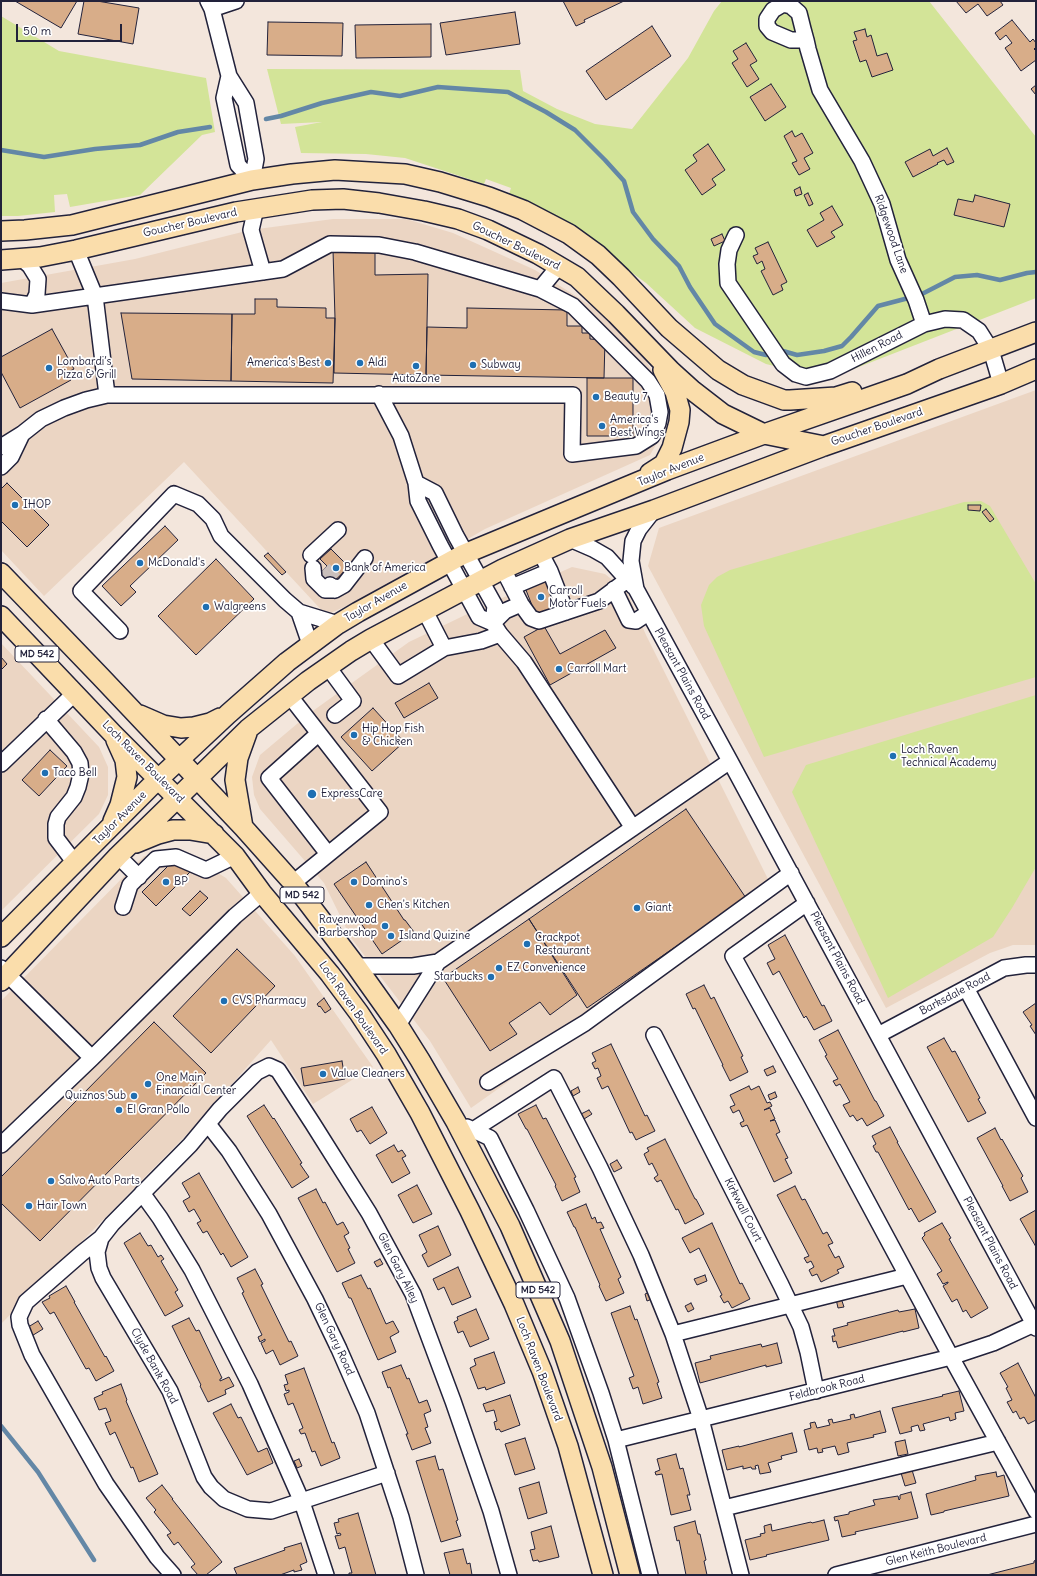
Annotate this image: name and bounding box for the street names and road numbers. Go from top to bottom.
street label: Ridgewood Lane [871,193,911,275]
street label: Goucher Boulevard [142,206,238,240]
street label: Goucher Boulevard [470,219,562,273]
street label: Hillen Road [849,328,905,366]
street label: Goucher Boulevard [829,405,925,449]
street label: Taylor Avenue [636,451,706,489]
street label: Taylor Avenue [342,579,410,625]
street label: Pleasant Plains Road [651,626,713,722]
road number: MD 542 [15,646,59,662]
street label: Loch Raven Boulevard [99,718,187,806]
street label: Taylor Avenue [91,789,149,847]
road number: MD 542 [280,887,324,903]
street label: Pleasant Plains Road [807,910,867,1006]
street label: Loch Raven Boulevard [316,959,390,1057]
street label: Barksdale Road [917,970,993,1018]
street label: Kirkwall Court [721,1176,765,1244]
street label: Pleasant Plains Road [960,1195,1020,1291]
street label: Glen Gary Alley [375,1231,421,1305]
road number: MD 542 [516,1282,560,1298]
street label: Glen Gary Road [311,1301,357,1377]
street label: Loch Raven Boulevard [513,1315,565,1423]
street label: Clyde Bank Road [128,1326,180,1406]
street label: Feldbrook Road [788,1372,866,1404]
street label: Glen Keith Boulevard [884,1531,988,1569]

